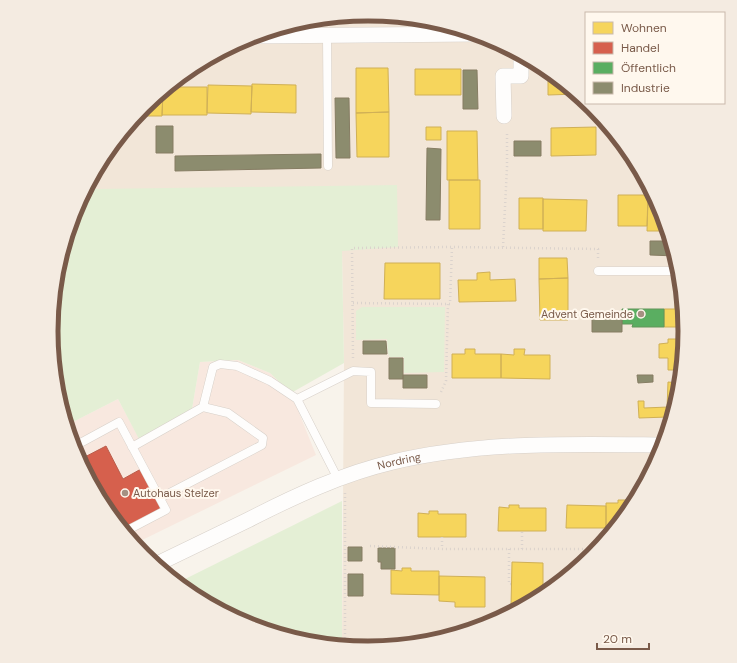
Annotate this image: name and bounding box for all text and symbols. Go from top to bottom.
legend [585,12,725,104]
text: Wohnen [621,20,667,36]
text: Handel [621,40,660,56]
text: Öffentlich [621,60,676,76]
text: Industrie [621,80,670,96]
place label: Advent Gemeinde [541,307,633,321]
marker: Advent Gemeinde [636,309,646,319]
street label: Nordring [376,449,422,473]
place label: Autohaus Stelzer [133,486,219,500]
marker: Autohaus Stelzer [120,488,130,498]
scale bar [597,625,649,651]
text: 20 m [603,631,632,647]

